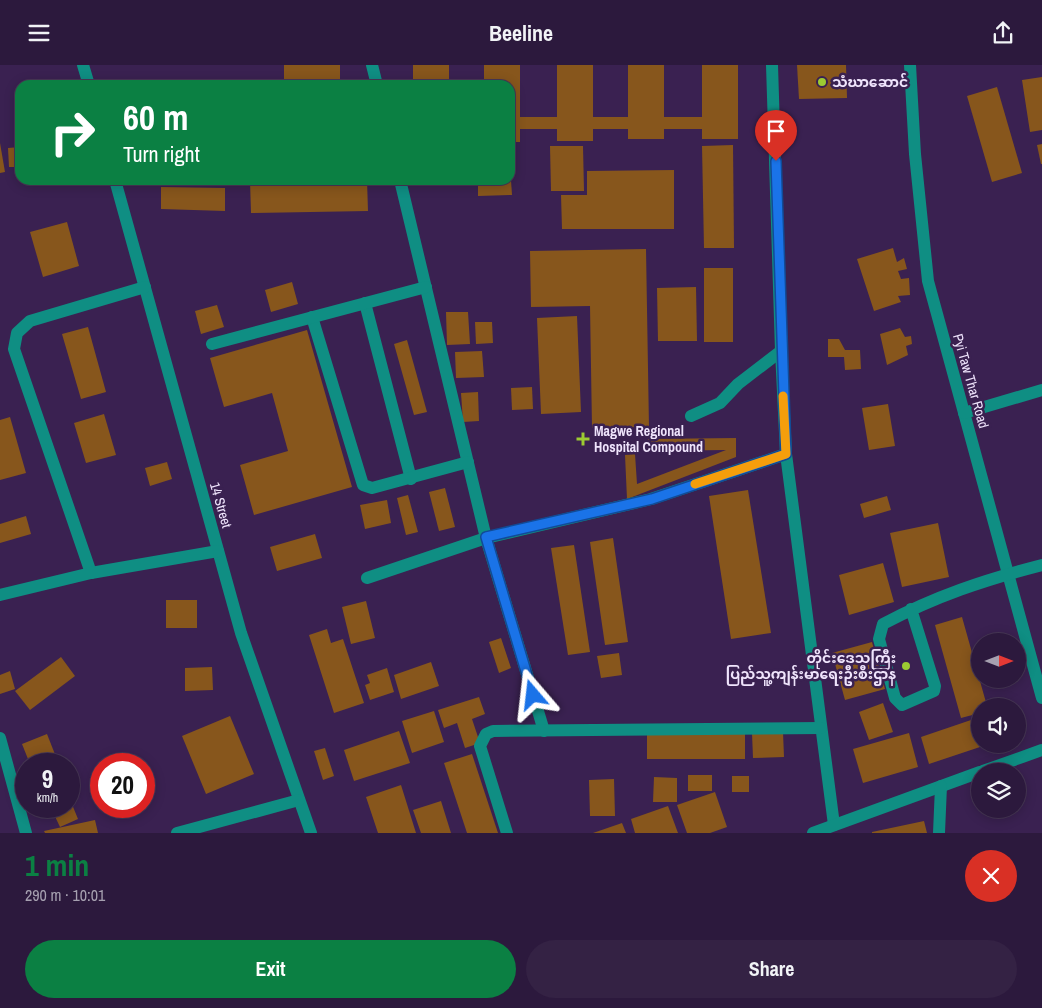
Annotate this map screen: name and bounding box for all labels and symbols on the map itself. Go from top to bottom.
place label: သံဃာဆောင် [832,72,908,91]
marker: သံဃာဆောင် [816,76,828,88]
pin [755,110,797,161]
street label: Pyi Taw Thar Road [949,332,993,430]
place label: Magwe Regional Hospital Compound [594,422,703,456]
marker: Magwe Regional Hospital Compound [576,432,590,446]
street label: 14 Street [206,480,236,530]
north arrow [971,633,1026,687]
place label: တိုင်းဒေသကြီး ပြည်သူ့ကျန်းမာရေးဦးစီးဌာန [726,648,896,686]
marker: တိုင်းဒေသကြီး ပြည်သူ့ကျန်းမာရေးဦးစီးဌာန [900,660,912,672]
position arrow [506,668,558,720]
speed limit sign: 20 [90,753,155,818]

